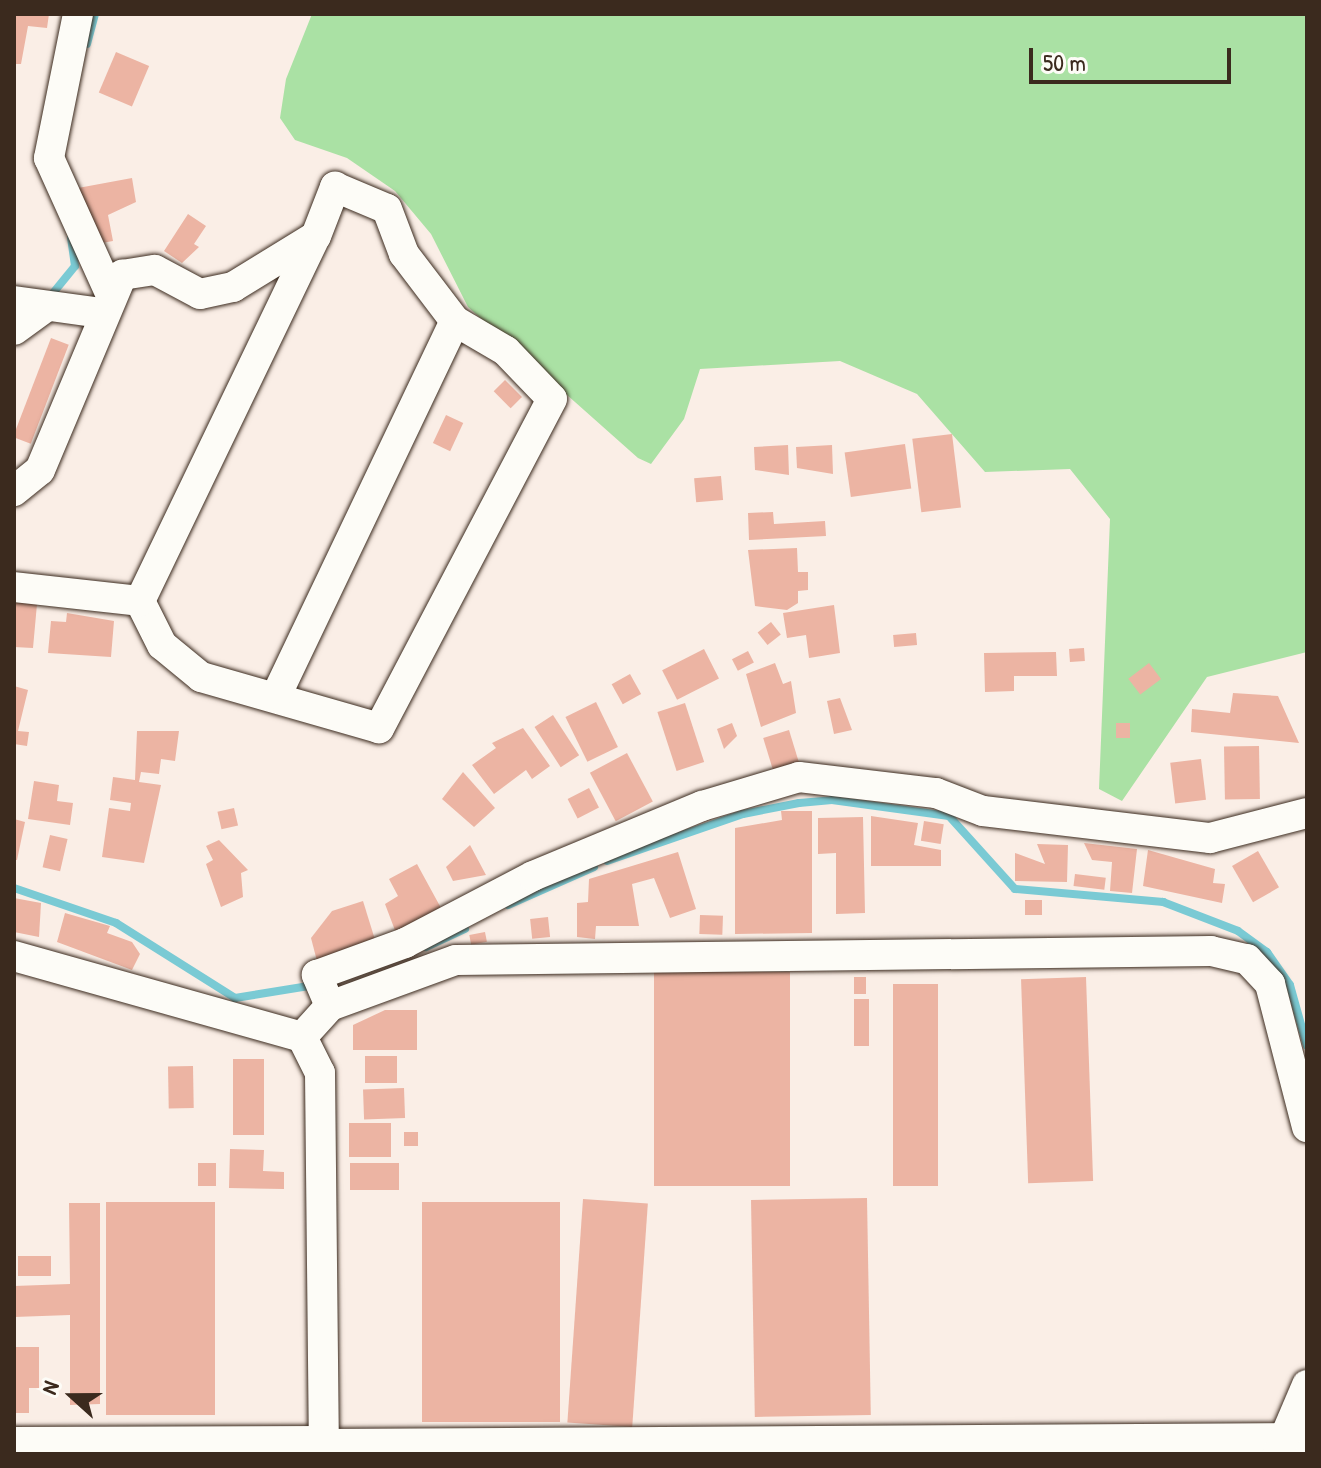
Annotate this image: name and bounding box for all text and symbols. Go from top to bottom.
scale bar [1033,32,1235,82]
text: 50 m [1043,46,1086,78]
north arrow [32,1356,112,1436]
text: N [33,1377,66,1398]

